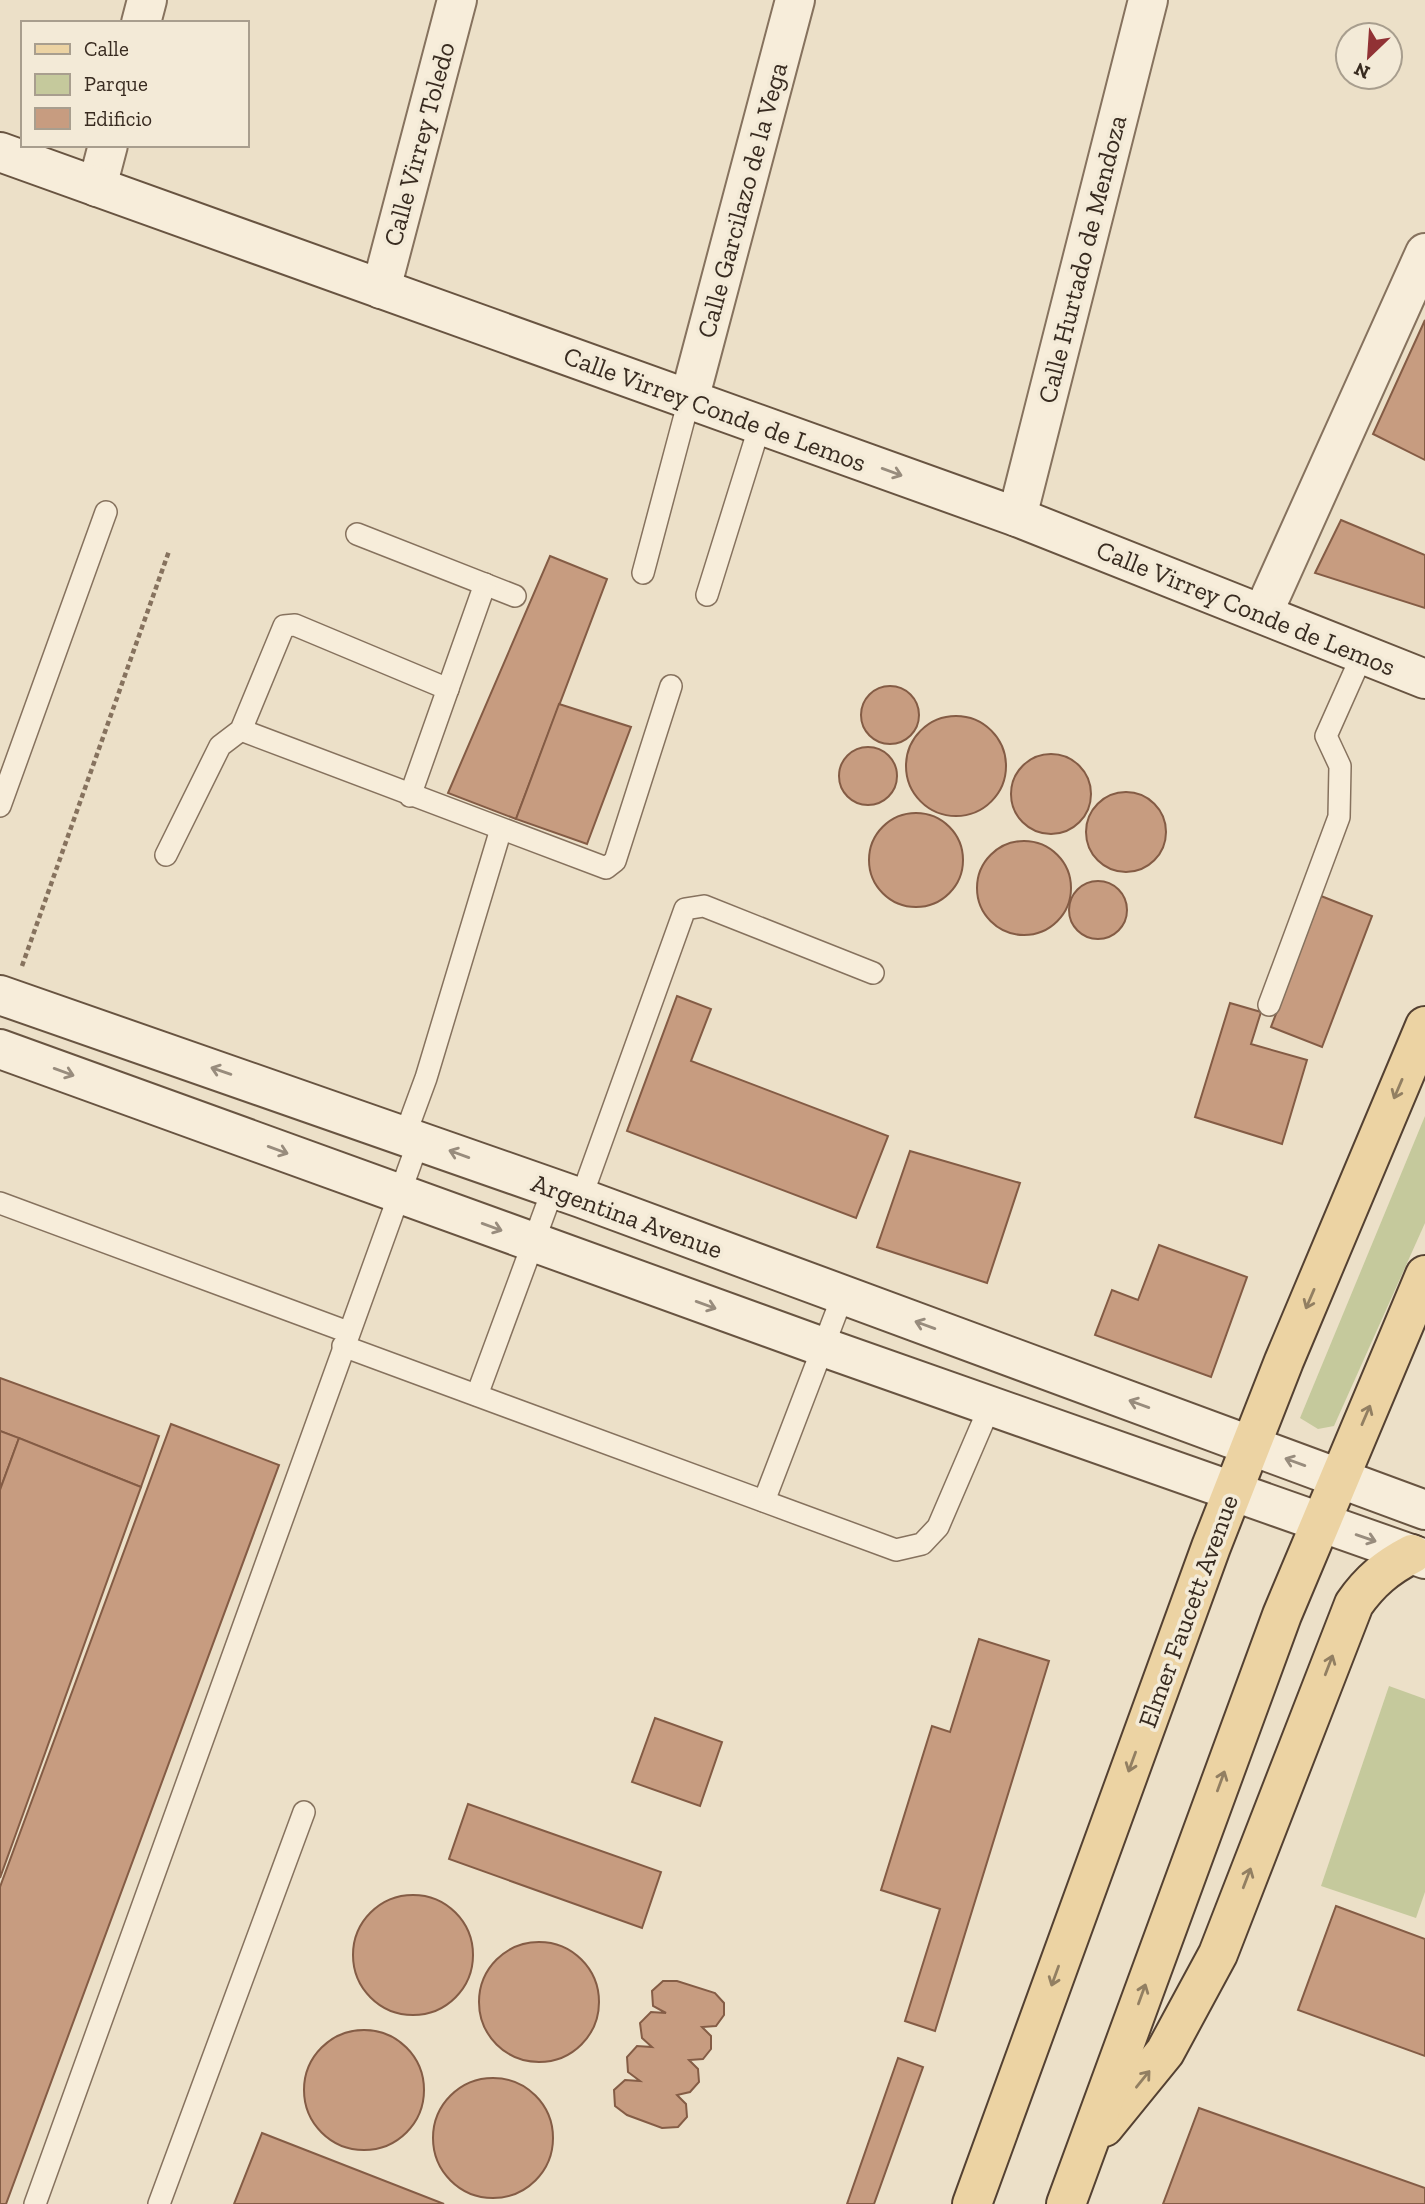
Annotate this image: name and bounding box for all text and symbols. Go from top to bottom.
legend [21,21,248,147]
north arrow [1334,21,1404,91]
text: Calle [84,36,129,61]
street label: Calle Virrey Toledo [376,38,462,250]
text: N [1351,57,1373,84]
street label: Calle Garcilazo de la Vega [690,58,794,341]
text: Parque [84,71,148,96]
text: Edificio [84,106,152,131]
street label: Calle Hurtado de Mendoza [1031,111,1133,406]
street label: Calle Virrey Conde de Lemos [559,339,871,479]
one-way arrow [880,467,902,479]
street label: Calle Virrey Conde de Lemos [1092,533,1400,683]
one-way arrow [210,1064,232,1076]
one-way arrow [53,1067,75,1079]
one-way arrow [1391,1078,1404,1099]
one-way arrow [267,1145,289,1157]
one-way arrow [448,1147,470,1160]
street label: Argentina Avenue [527,1167,727,1265]
one-way arrow [480,1222,502,1235]
one-way arrow [1303,1287,1316,1309]
one-way arrow [694,1300,716,1312]
one-way arrow [915,1318,937,1330]
one-way arrow [1128,1397,1150,1409]
one-way arrow [1360,1405,1373,1427]
one-way arrow [1284,1455,1306,1467]
street label: Elmer Faucett Avenue [1131,1490,1245,1732]
one-way arrow [1355,1533,1377,1545]
one-way arrow [1324,1655,1336,1677]
one-way arrow [1125,1750,1138,1772]
one-way arrow [1216,1770,1228,1792]
one-way arrow [1242,1867,1255,1889]
one-way arrow [1048,1964,1060,1986]
one-way arrow [1137,1984,1149,2006]
one-way arrow [1136,2070,1151,2088]

